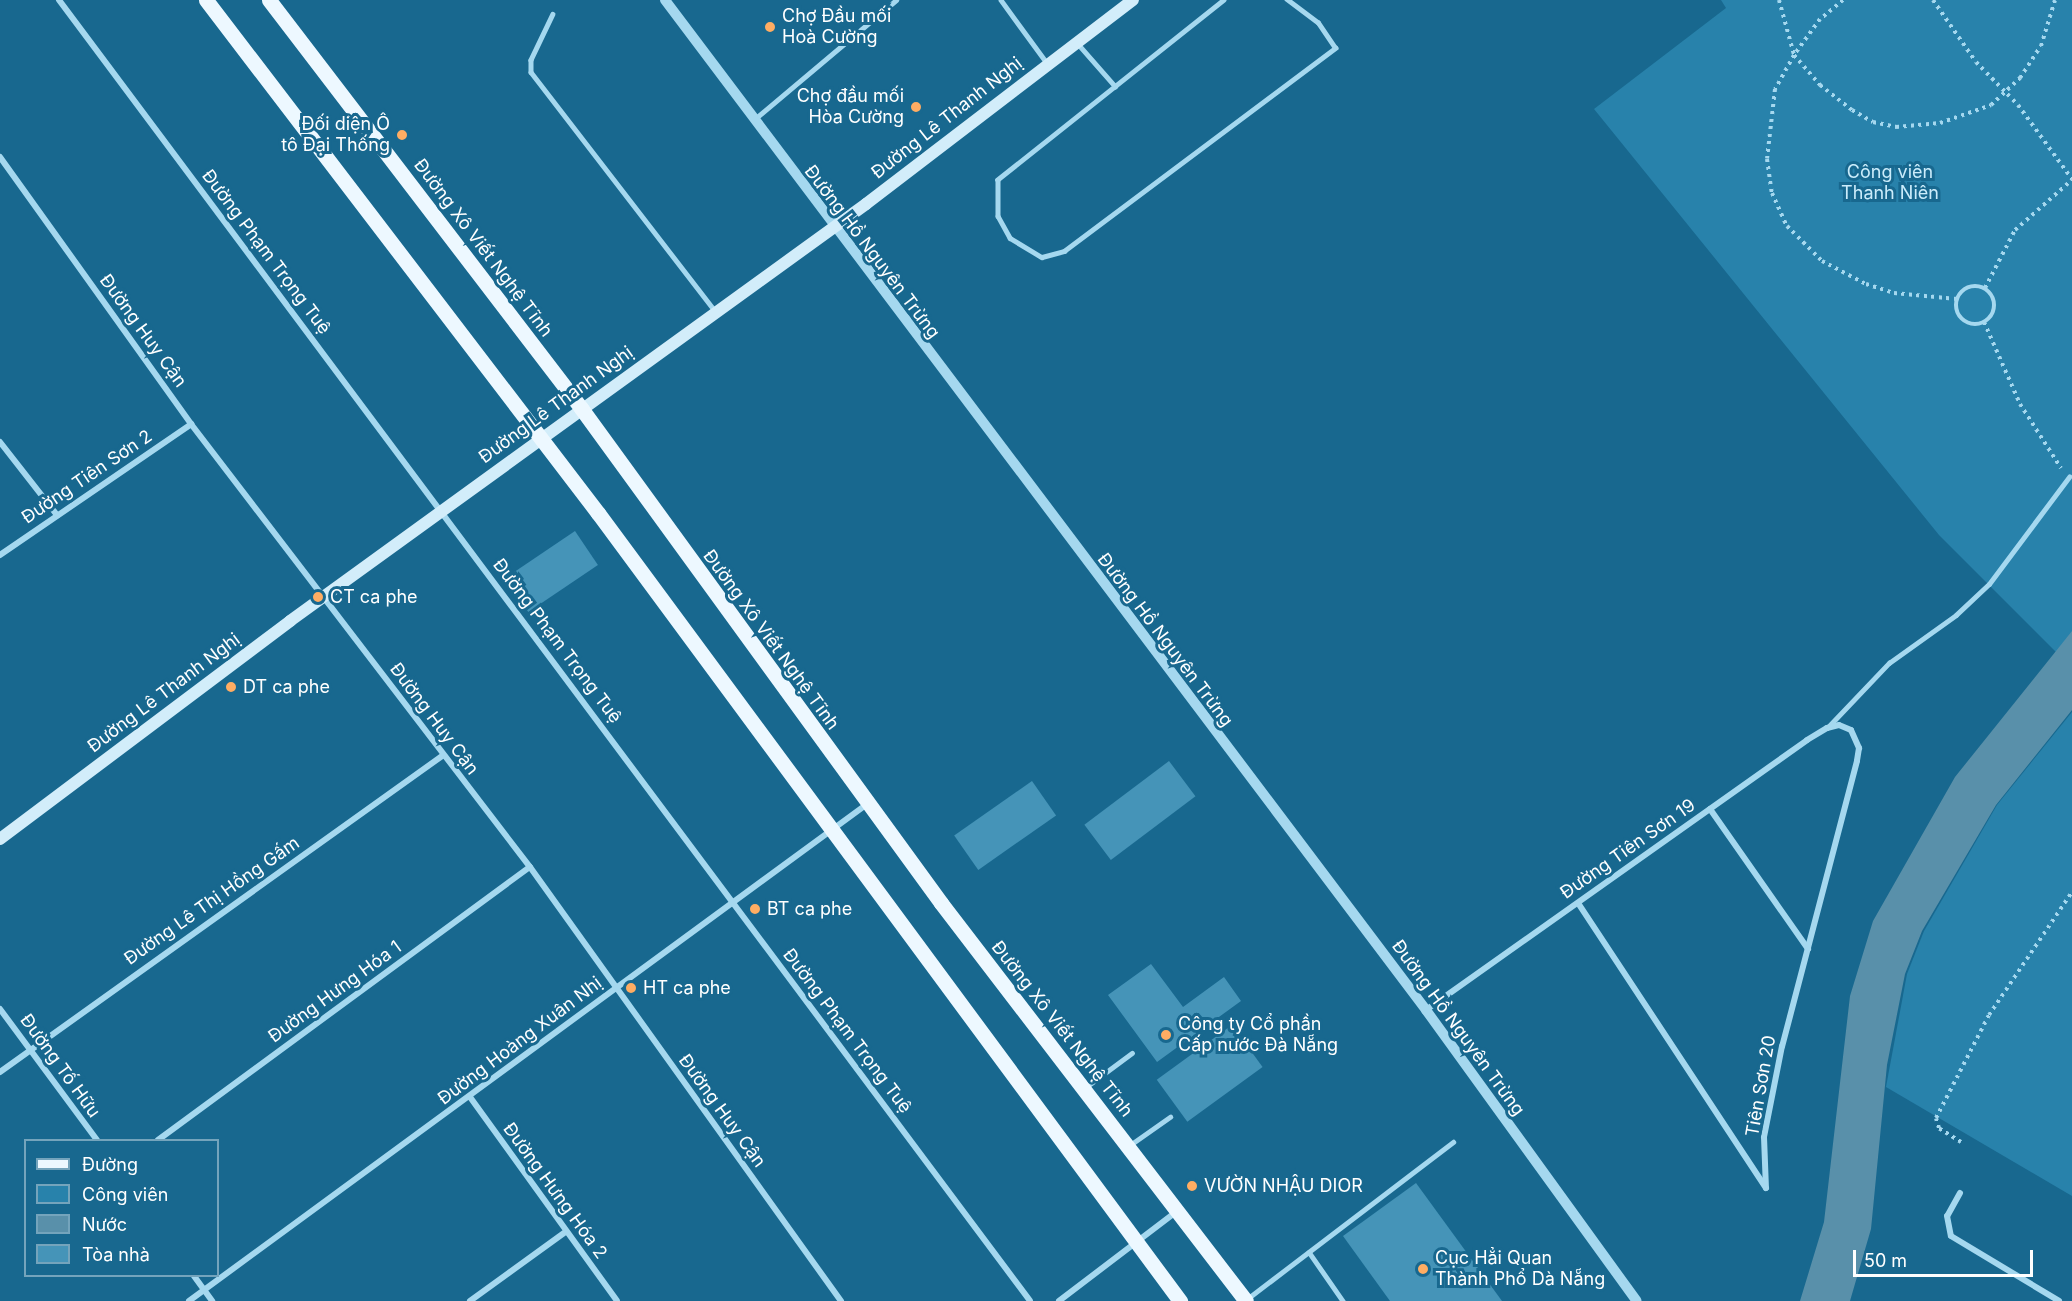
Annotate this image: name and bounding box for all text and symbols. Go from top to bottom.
place label: Chợ Đầu mối Hoà Cường [782,6,891,48]
marker: Chợ Đầu mối Hoà Cường [763,20,777,34]
street label: Đường Lê Thanh Nghị [867,53,1027,183]
place label: Chợ đầu mối Hòa Cường [797,86,904,128]
marker: Chợ đầu mối Hòa Cường [909,100,923,114]
place label: Đối diện Ô tô Đại Thống [281,114,390,156]
marker: Đối diện Ô tô Đại Thống [395,128,409,142]
street label: Đường Xô Viết Nghệ Tĩnh [409,155,557,341]
street label: Đường Hồ Nguyên Trừng [800,161,944,343]
park label: Công viên Thanh Niên [1841,162,1939,204]
street label: Đường Phạm Trọng Tuệ [197,166,335,338]
street label: Đường Huy Cận [95,270,191,392]
street label: Đường Lê Thanh Nghị [475,342,637,468]
street label: Đường Tiên Sơn 2 [18,426,156,528]
street label: Đường Xô Viết Nghệ Tĩnh [698,546,844,734]
street label: Đường Hồ Nguyên Trừng [1093,549,1237,731]
street label: Đường Phạm Trọng Tuệ [488,555,626,727]
place label: CT ca phe [330,586,418,608]
marker: CT ca phe [311,590,325,604]
street label: Đường Lê Thanh Nghị [84,629,244,757]
street label: Đường Huy Cận [385,659,483,779]
place label: DT ca phe [243,676,330,698]
marker: DT ca phe [224,680,238,694]
street label: Đường Tiên Sơn 19 [1556,794,1700,904]
street label: Đường Lê Thị Hồng Gấm [120,832,304,970]
place label: BT ca phe [767,898,852,920]
marker: BT ca phe [748,902,762,916]
street label: Đường Hồ Nguyên Trừng [1387,936,1529,1120]
street label: Đường Hưng Hóa 1 [264,937,406,1047]
street label: Đường Xô Viết Nghệ Tĩnh [987,937,1137,1121]
street label: Đường Phạm Trọng Tuệ [778,945,916,1117]
street label: Đường Hoàng Xuân Nhị [434,972,606,1110]
place label: HT ca phe [643,977,731,999]
marker: HT ca phe [624,981,638,995]
street label: Đường Tố Hữu [15,1010,105,1122]
place label: Công ty Cổ phần Cấp nước Đà Nẵng [1178,1014,1338,1056]
marker: Công ty Cổ phần Cấp nước Đà Nẵng [1159,1028,1173,1042]
street label: Tiên Sơn 20 [1741,1034,1781,1138]
street label: Đường Huy Cận [674,1050,770,1172]
street label: Đường Hưng Hóa 2 [498,1119,612,1263]
legend [24,1139,219,1277]
text: Đường [82,1154,138,1175]
place label: VƯỜN NHẬU DIOR [1204,1175,1363,1197]
marker: VƯỜN NHẬU DIOR [1185,1179,1199,1193]
text: Công viên [82,1184,168,1205]
text: Nước [82,1214,127,1235]
scale bar [1856,1238,2036,1276]
text: Tòa nhà [82,1244,150,1265]
place label: Cục Hẳi Quan Thành Phổ Dà Nẵng [1435,1248,1605,1290]
text: 50 m [1864,1250,1907,1271]
marker: Cục Hẳi Quan Thành Phổ Dà Nẵng [1416,1262,1430,1276]

